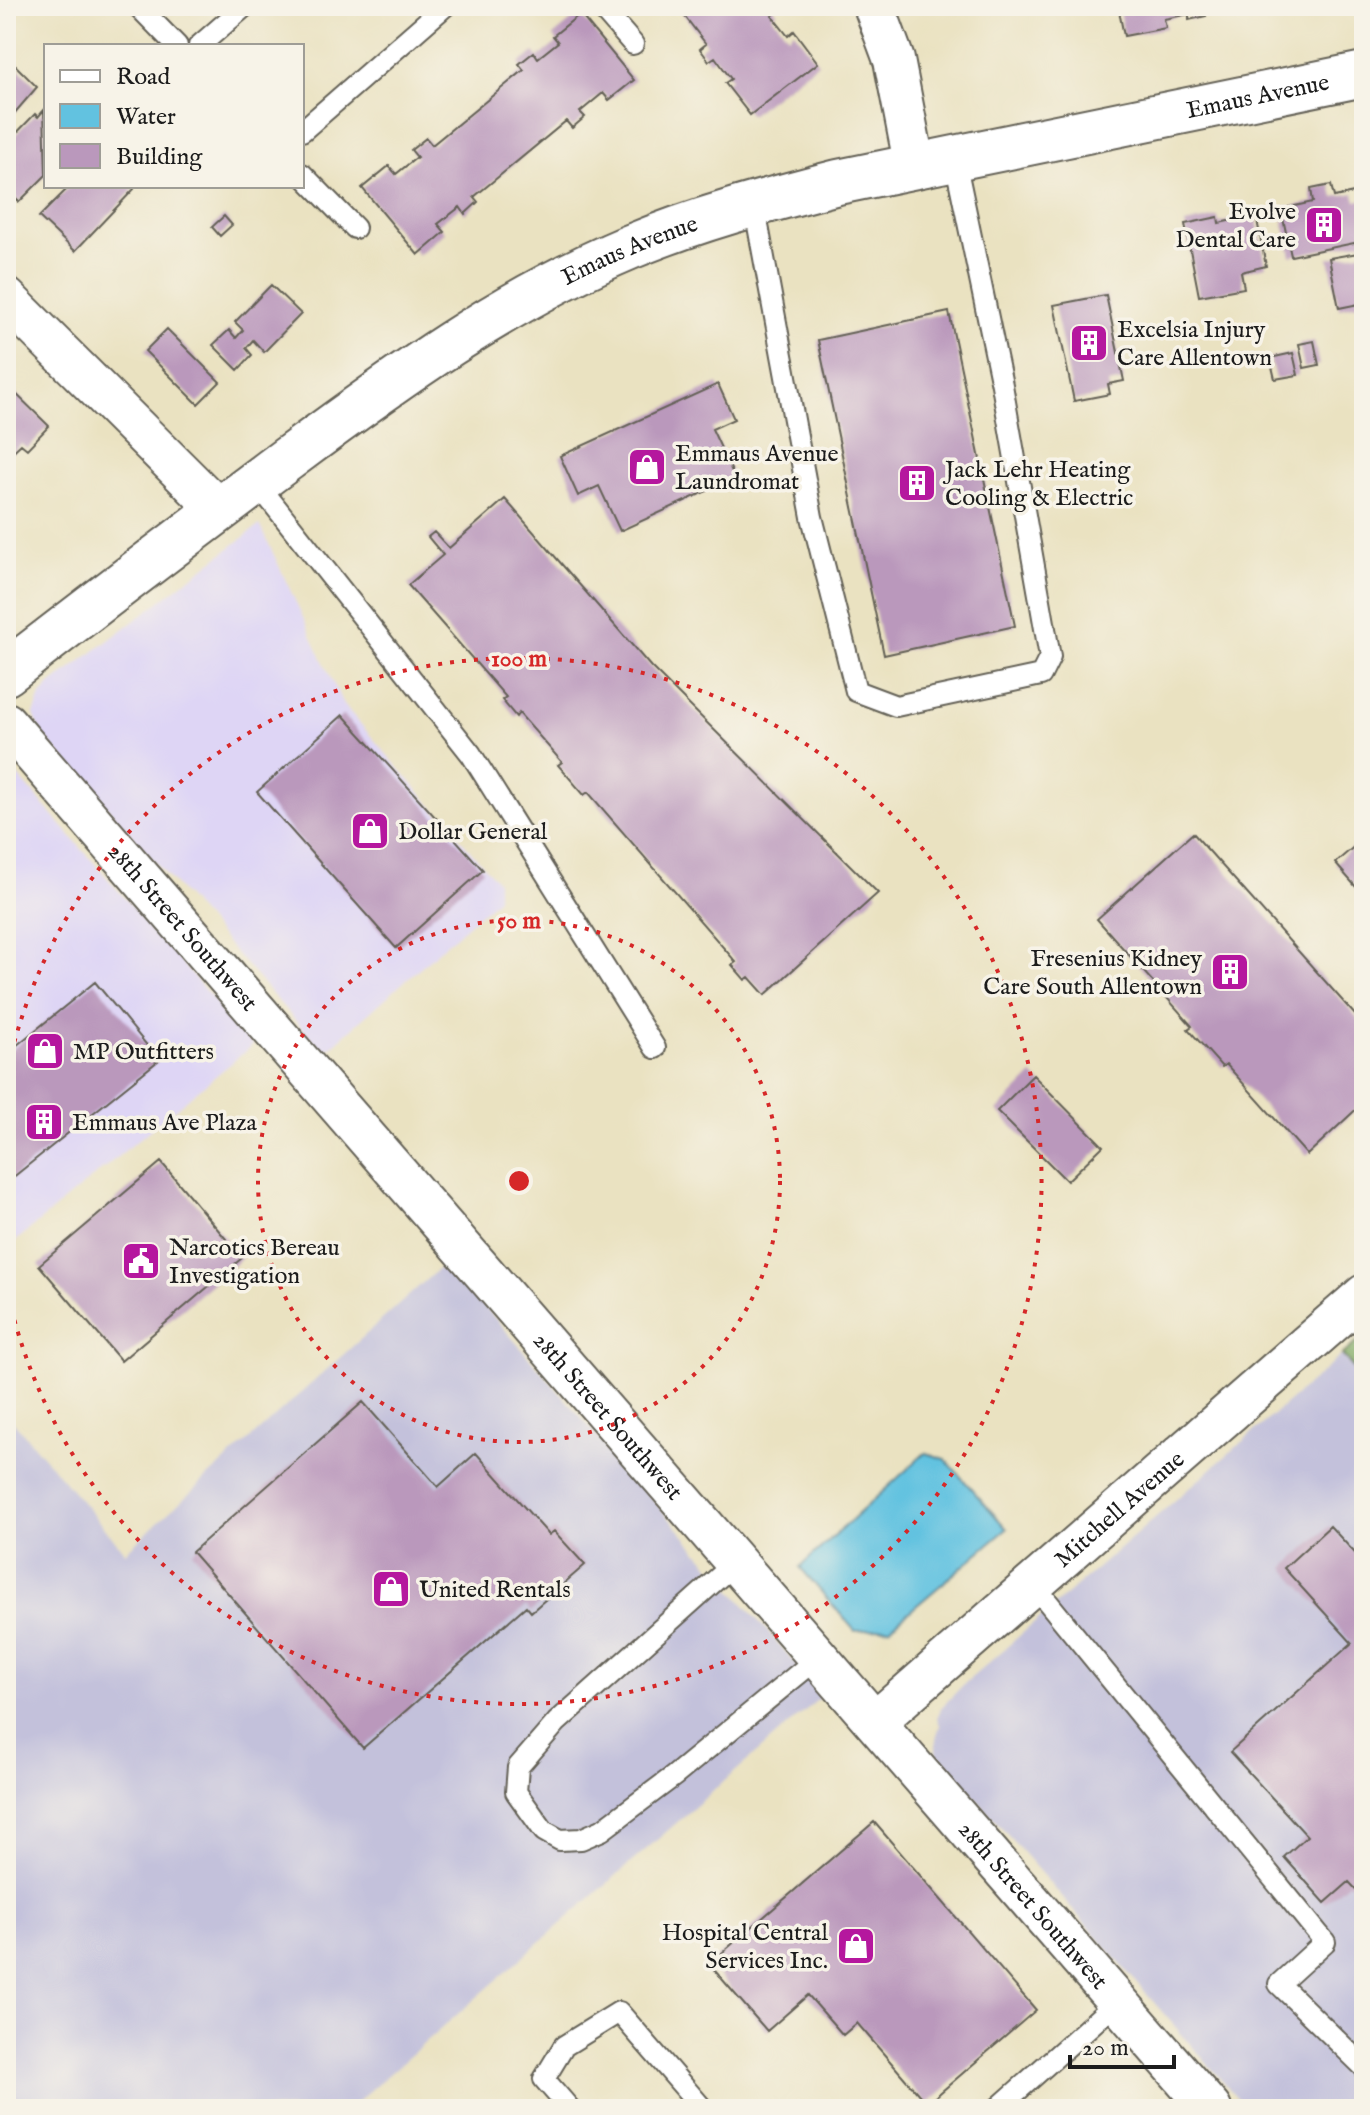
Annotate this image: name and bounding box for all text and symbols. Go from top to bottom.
legend [44,44,304,188]
text: Road [116,62,170,93]
street label: Emaus Avenue [1184,68,1332,127]
text: Water [116,102,176,133]
text: Building [116,142,203,173]
place label: Evolve Dental Care [1175,197,1296,256]
building icon: Evolve Dental Care [1303,204,1345,246]
street label: Emaus Avenue [557,209,702,293]
place label: Excelsia Injury Care Allentown [1117,315,1272,374]
building icon: Excelsia Injury Care Allentown [1068,322,1110,364]
place label: Emmaus Avenue Laundromat [675,439,839,498]
shop icon: Emmaus Avenue Laundromat [626,446,668,488]
place label: Jack Lehr Heating Cooling & Electric [942,455,1133,514]
building icon: Jack Lehr Heating Cooling & Electric [896,462,938,504]
text: 100 m [491,644,548,675]
shop icon: Dollar General [349,810,391,852]
place label: Dollar General [398,817,548,848]
street label: 28th Street Southwest [100,837,264,1018]
text: 50 m [497,906,542,937]
place label: Fresenius Kidney Care South Allentown [983,944,1202,1003]
building icon: Fresenius Kidney Care South Allentown [1209,951,1251,993]
shop icon: MP Outfitters [24,1030,66,1072]
place label: MP Outfitters [73,1037,214,1068]
building icon: Emmaus Ave Plaza [23,1101,65,1143]
place label: Emmaus Ave Plaza [72,1108,258,1139]
centre of rings [505,1167,533,1195]
place label: Narcotics Bereau Investigation [169,1233,340,1292]
public building icon: Narcotics Bereau Investigation [120,1240,162,1282]
street label: 28th Street Southwest [525,1326,689,1508]
street label: Mitchell Avenue [1048,1445,1192,1575]
shop icon: United Rentals [370,1568,412,1610]
place label: United Rentals [419,1575,571,1606]
street label: 28th Street Southwest [951,1815,1114,1997]
place label: Hospital Central Services Inc. [662,1918,828,1977]
shop icon: Hospital Central Services Inc. [835,1925,877,1967]
scale bar [1070,2019,1174,2069]
text: 20 m [1082,2033,1129,2064]

